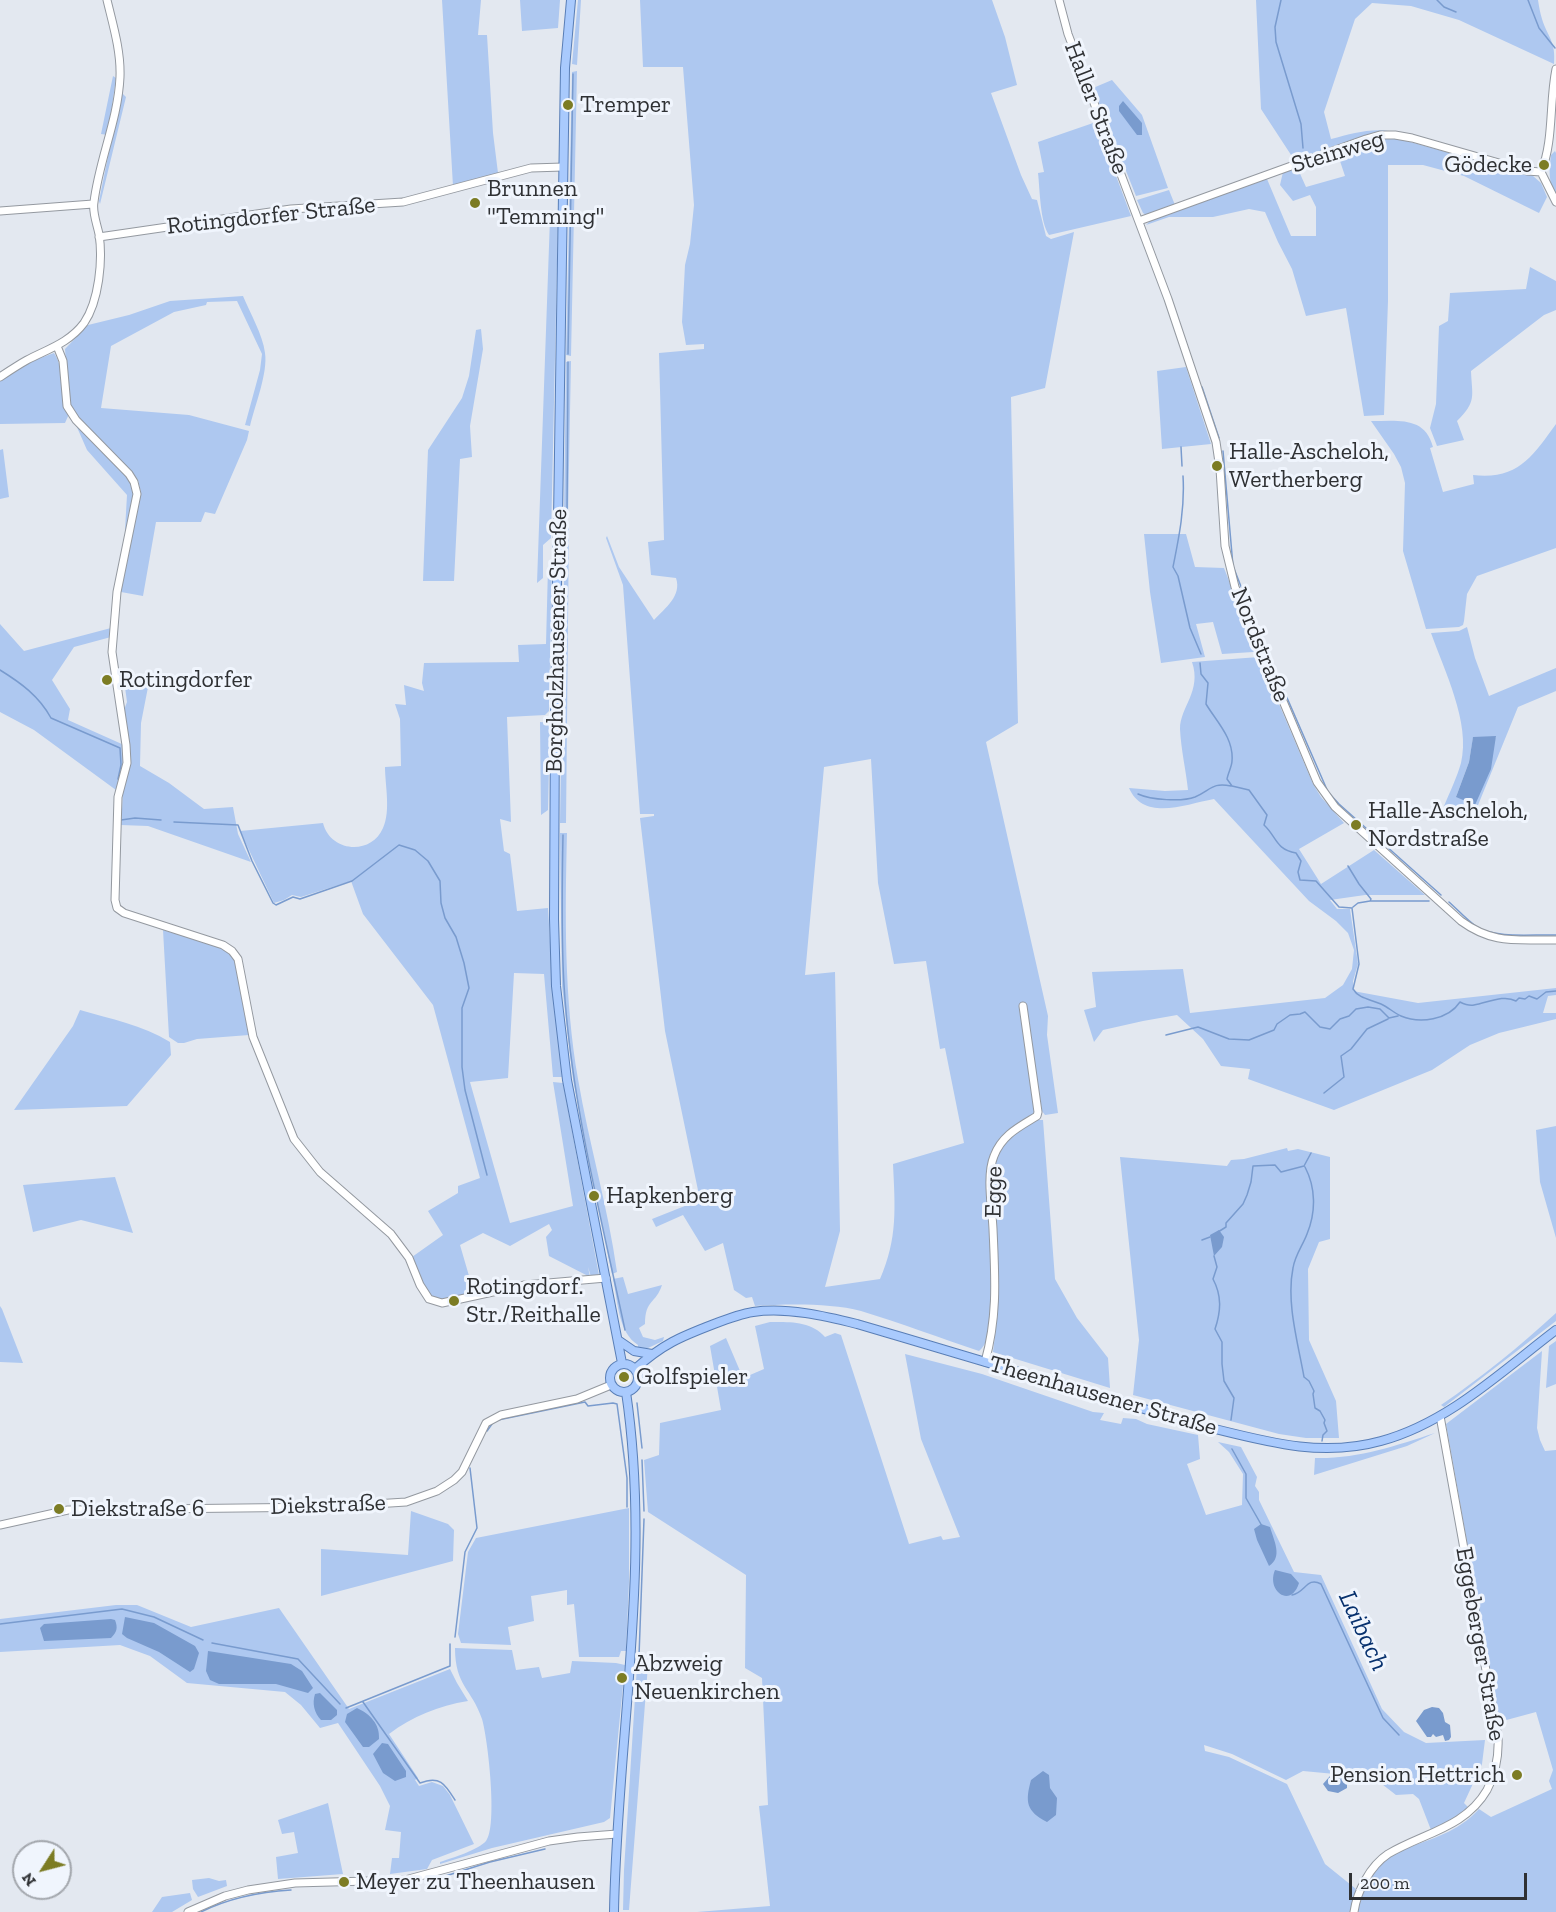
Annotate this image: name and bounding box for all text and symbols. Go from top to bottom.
street label: Haller Straße [1058,38,1134,178]
place label: Tremper [580,91,671,119]
marker: Tremper [561,98,575,112]
street label: Steinweg [1288,124,1388,180]
place label: Gödecke [1444,151,1532,179]
marker: Gödecke [1537,158,1551,172]
place label: Brunnen "Temming" [487,175,604,231]
street label: Rotingdorfer Straße [165,191,377,241]
marker: Brunnen "Temming" [468,196,482,210]
place label: Halle-Ascheloh, Wertherberg [1229,438,1389,494]
marker: Halle-Ascheloh, Wertherberg [1210,459,1224,473]
street label: Borgholzhausener Straße [540,509,574,773]
street label: Nordstraße [1224,584,1296,706]
place label: Rotingdorfer [119,666,253,694]
marker: Rotingdorfer [100,673,114,687]
place label: Halle-Ascheloh, Nordstraße [1368,797,1528,853]
marker: Halle-Ascheloh, Nordstraße [1349,818,1363,832]
street label: Egge [979,1166,1009,1218]
place label: Hapkenberg [606,1182,733,1210]
marker: Hapkenberg [587,1189,601,1203]
place label: Rotingdorf. Str./Reithalle [466,1273,601,1329]
marker: Rotingdorf. Str./Reithalle [447,1294,461,1308]
street label: Theenhausener Straße [986,1350,1220,1442]
place label: Golfspieler [636,1363,748,1391]
marker: Golfspieler [617,1370,631,1384]
street label: Diekstraße [270,1489,386,1521]
place label: Diekstraße 6 [71,1495,205,1523]
marker: Diekstraße 6 [52,1502,66,1516]
street label: Eggeberger Straße [1449,1545,1511,1743]
water label: Laibach [1331,1586,1395,1676]
place label: Abzweig Neuenkirchen [634,1650,780,1706]
marker: Abzweig Neuenkirchen [615,1671,629,1685]
place label: Pension Hettrich [1330,1761,1505,1789]
marker: Pension Hettrich [1510,1768,1524,1782]
north arrow [12,1840,72,1900]
scale bar [1352,1861,1530,1899]
place label: Meyer zu Theenhausen [356,1868,595,1896]
text: N [17,1869,40,1890]
text: 200 m [1360,1872,1410,1894]
marker: Meyer zu Theenhausen [337,1875,351,1889]

